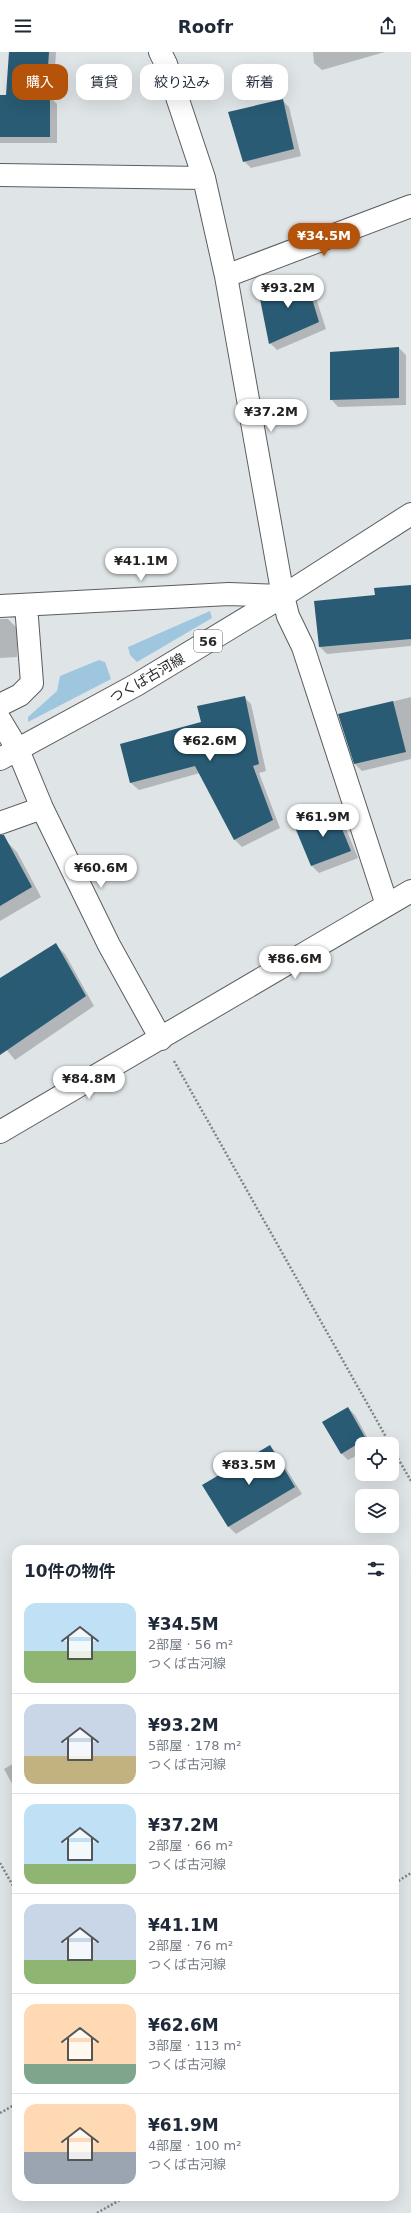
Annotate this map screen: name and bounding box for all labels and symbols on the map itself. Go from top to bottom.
pin: ¥34.5M [291,223,357,257]
pin: ¥93.2M [255,275,321,309]
pin: ¥37.2M [238,399,304,433]
pin: ¥41.1M [108,548,174,582]
road number: 56 [194,630,222,652]
street label: つくば古河線 [107,650,187,706]
pin: ¥62.6M [177,728,243,762]
pin: ¥61.9M [290,804,356,838]
pin: ¥60.6M [68,855,134,889]
pin: ¥86.6M [262,946,328,980]
pin: ¥84.8M [56,1066,122,1100]
pin: ¥83.5M [216,1452,282,1486]

